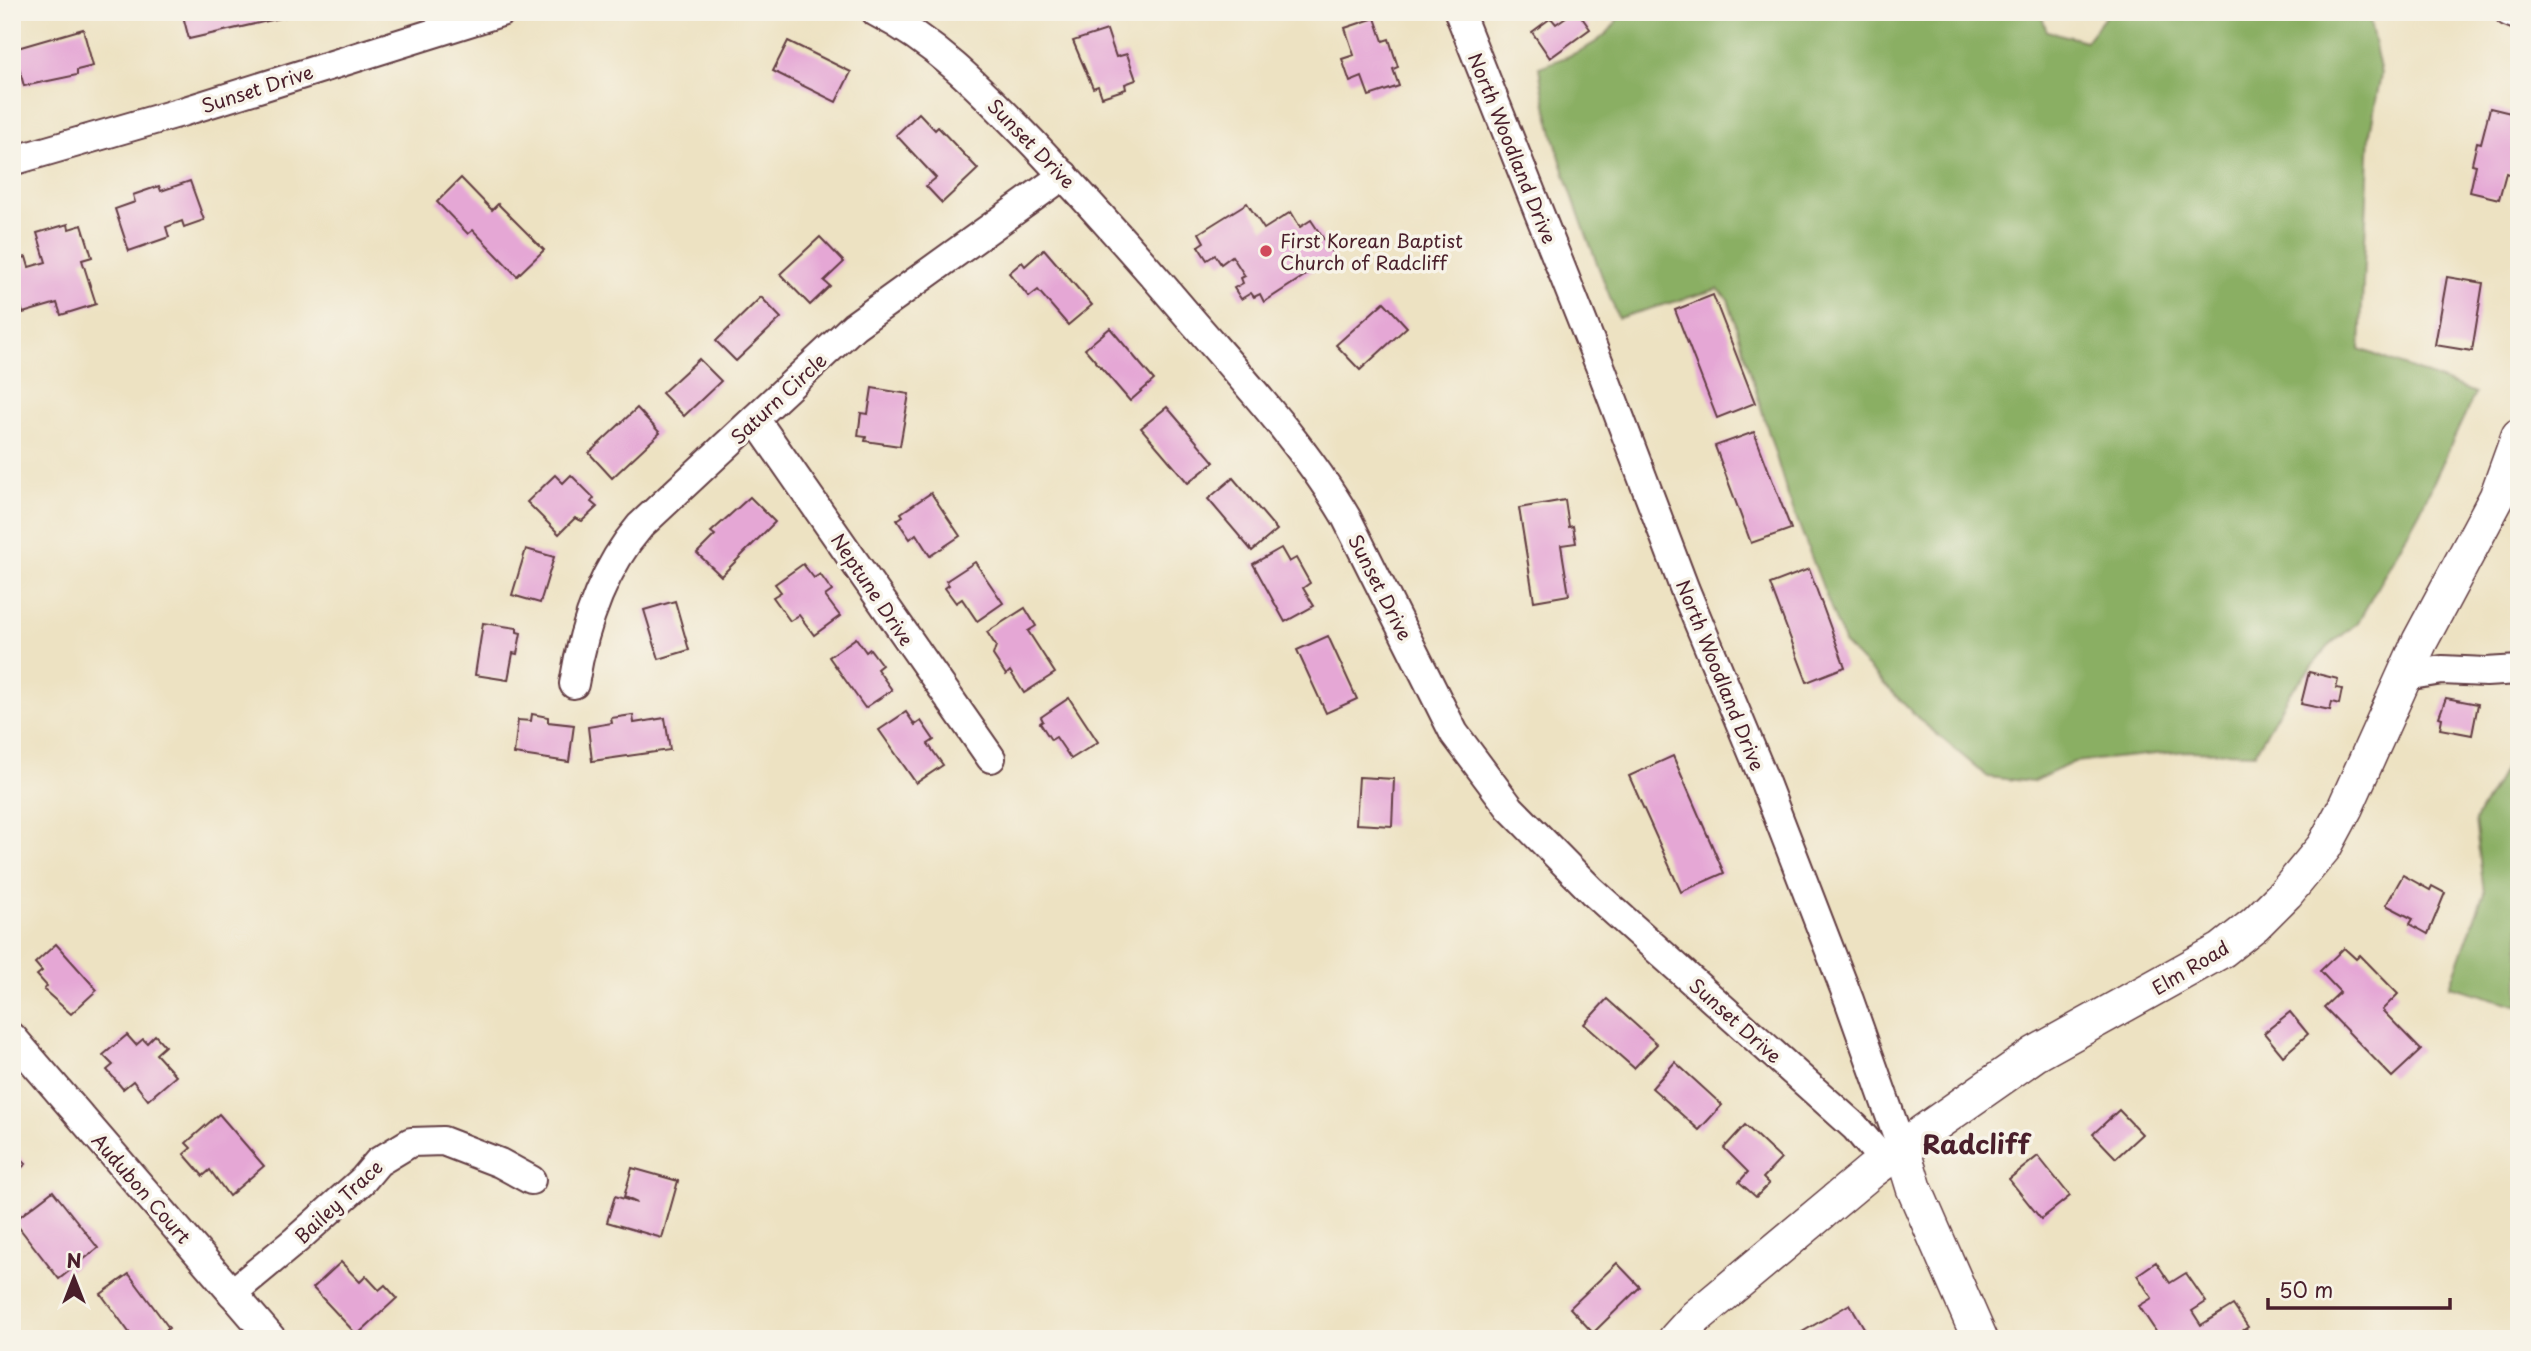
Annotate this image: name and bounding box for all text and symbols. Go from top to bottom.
street label: North Woodland Drive [1462,48,1564,248]
street label: Sunset Drive [198,57,316,119]
street label: Sunset Drive [982,92,1082,194]
place label: First Korean Baptist Church of Radcliff [1280,226,1463,276]
marker: First Korean Baptist Church of Radcliff [1258,243,1274,259]
street label: Saturn Circle [724,346,832,450]
street label: Neptune Drive [825,527,921,651]
street label: Sunset Drive [1342,529,1420,645]
street label: North Woodland Drive [1670,575,1772,775]
street label: Elm Road [2146,933,2234,1001]
street label: Sunset Drive [1684,971,1788,1069]
district label: Radcliff [1922,1124,2031,1163]
street label: Audubon Court [86,1127,198,1250]
street label: Bailey Trace [288,1153,388,1249]
north arrow [38,1242,108,1312]
text: N [66,1246,82,1274]
scale bar [2268,1267,2450,1311]
text: 50 m [2279,1273,2333,1305]

